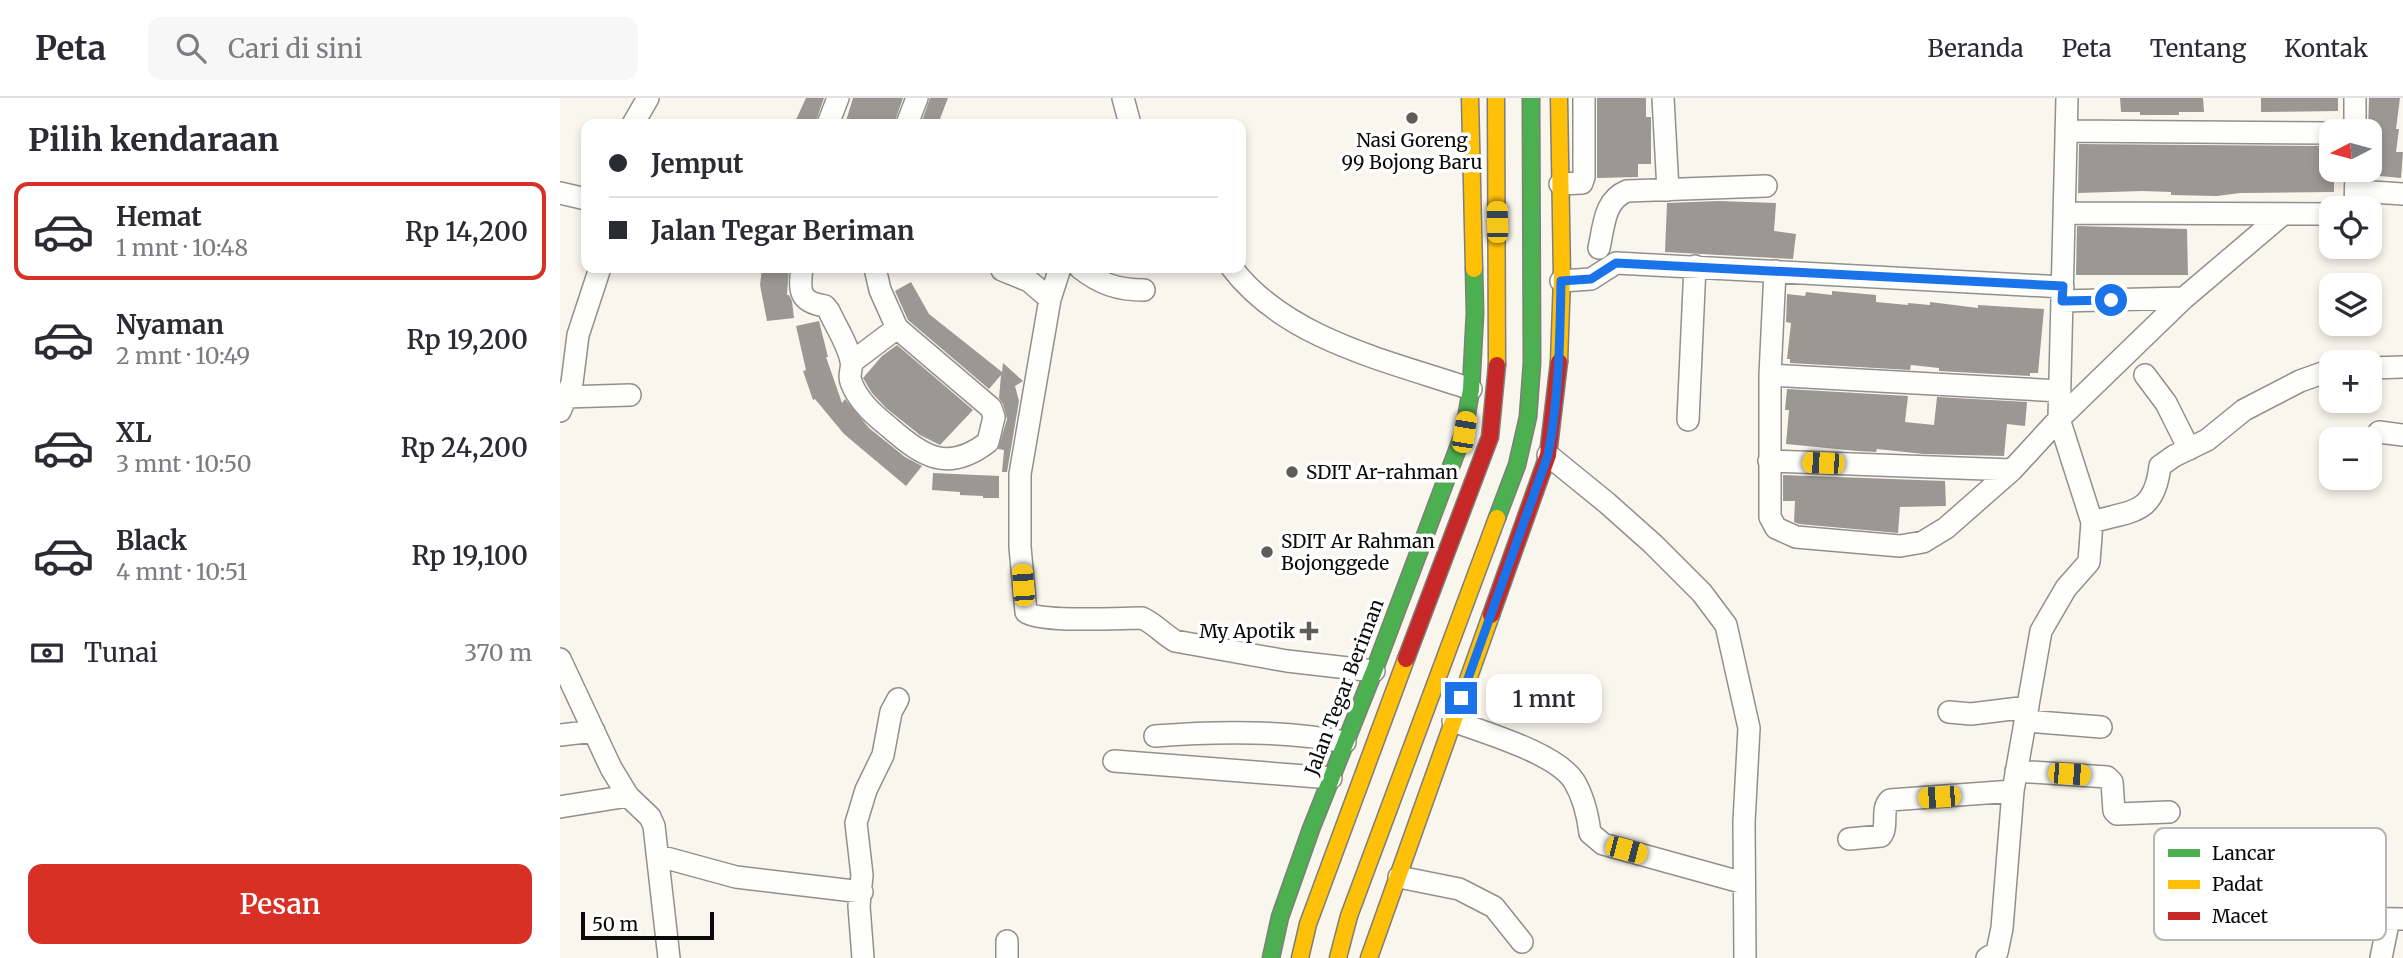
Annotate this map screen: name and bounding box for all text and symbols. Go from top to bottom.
search box [148,17,638,80]
text: Peta [35,28,106,69]
icon: search [172,29,210,67]
text: Cari di sini [228,32,362,65]
text: Beranda [1928,33,2024,64]
text: Peta [2062,33,2112,64]
text: Tentang [2150,33,2246,64]
text: Kontak [2284,33,2368,64]
marker: Nasi Goreng 99 Bojong Baru [1404,110,1420,126]
north arrow [2319,119,2382,182]
map controls [2319,119,2382,490]
text: Pilih kendaraan [28,120,279,160]
place label: Nasi Goreng 99 Bojong Baru [1342,128,1482,174]
text: Jemput [651,147,744,180]
button: locate [2319,196,2382,259]
icon: car [32,200,95,263]
text: Hemat [116,200,202,233]
car [1487,201,1508,243]
text: Jalan Tegar Beriman [651,214,915,247]
text: Rp 14,200 [405,215,528,248]
text: 1 mnt · 10:48 [116,233,248,262]
button: layers [2319,273,2382,336]
route start [2095,284,2127,316]
icon: car [32,308,95,371]
text: Nyaman [116,308,224,341]
text: Rp 19,200 [407,323,528,356]
text: 2 mnt · 10:49 [116,341,250,370]
button: + [2319,350,2382,413]
car [1451,410,1478,454]
icon: car [32,416,95,479]
text: XL [116,416,152,449]
button: − [2319,427,2382,490]
text: Rp 24,200 [401,431,528,464]
text: 3 mnt · 10:50 [116,449,252,478]
car [1802,452,1845,474]
place label: SDIT Ar-rahman [1306,460,1458,484]
marker: SDIT Ar-rahman [1284,464,1300,480]
icon: car [32,524,95,587]
text: Black [116,524,187,557]
place label: SDIT Ar Rahman Bojonggede [1281,529,1435,575]
text: Rp 19,100 [412,539,528,572]
marker: SDIT Ar Rahman Bojonggede [1259,544,1275,560]
text: 4 mnt · 10:51 [116,557,247,586]
car [1012,563,1035,607]
street label: Jalan Tegar Beriman [1299,595,1389,779]
place label: My Apotik [1199,619,1295,643]
marker: My Apotik [1301,623,1317,639]
icon: cash [28,634,66,672]
text: Tunai [84,636,158,669]
text: 370 m [464,638,532,667]
callout: 1 mnt [1486,674,1601,722]
route end [1445,682,1477,714]
text: 1 mnt [1512,684,1576,713]
car [2048,762,2091,786]
car [1918,785,1961,809]
legend [2154,828,2386,940]
car [1603,834,1650,866]
text: Lancar [2212,841,2276,865]
button: Pesan [28,864,532,944]
text: Padat [2212,872,2264,896]
text: Macet [2212,904,2268,928]
scale bar [581,909,714,941]
text: 50 m [592,912,638,936]

